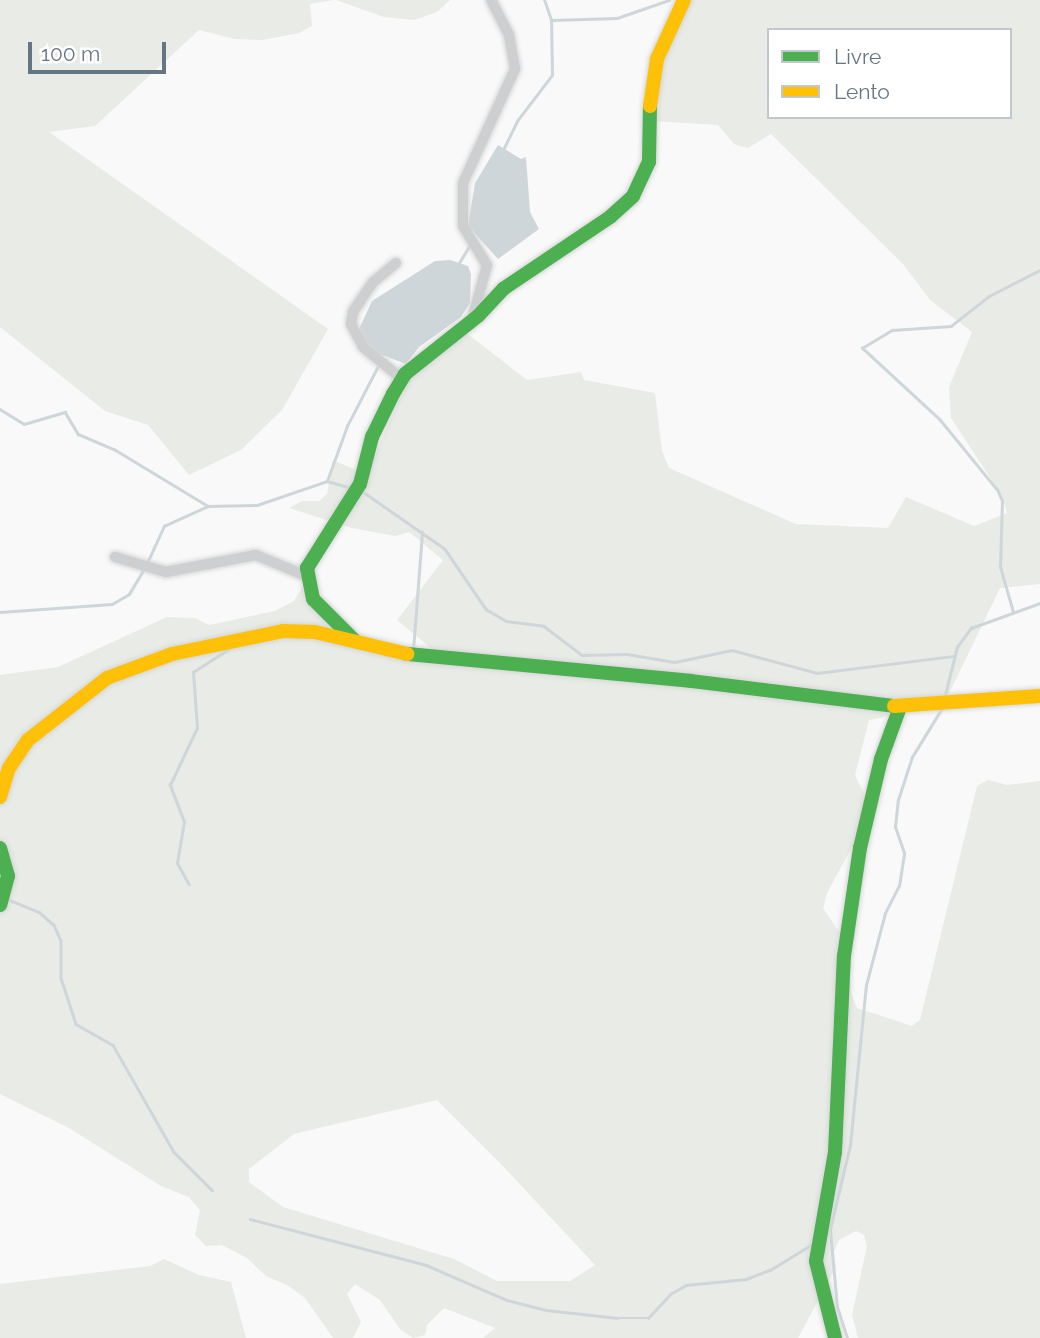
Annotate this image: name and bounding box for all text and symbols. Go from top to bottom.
scale bar [32,28,170,72]
legend [767,28,1012,119]
text: 100 m [41,41,100,66]
text: Livre [834,44,881,69]
text: Lento [834,79,890,104]

